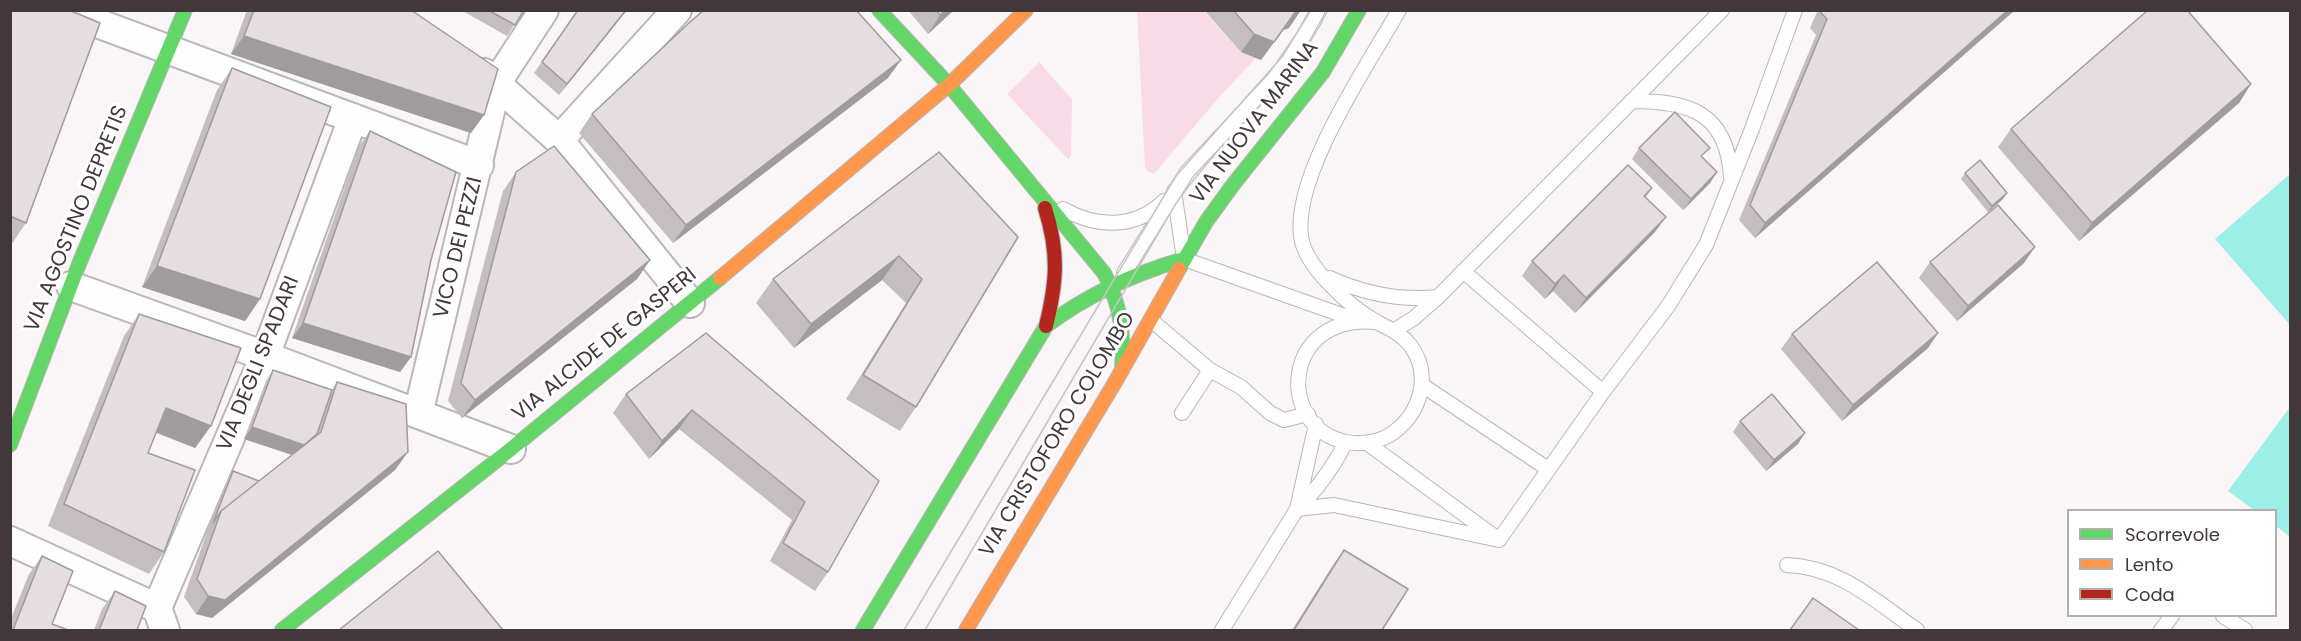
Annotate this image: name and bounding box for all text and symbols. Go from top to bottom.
street label: VIA NUOVA MARINA [1185,37,1325,209]
street label: VIA AGOSTINO DEPRETIS [20,102,134,336]
street label: VICO DEI PEZZI [429,175,489,321]
street label: VIA ALCIDE DE GASPERI [508,263,702,427]
street label: VIA DEGLI SPADARI [212,273,306,455]
street label: VIA CRISTOFORO COLOMBO [975,308,1141,562]
legend [2067,509,2277,617]
text: Scorrevole [2125,522,2220,547]
text: Lento [2125,552,2174,577]
text: Coda [2125,582,2175,607]

